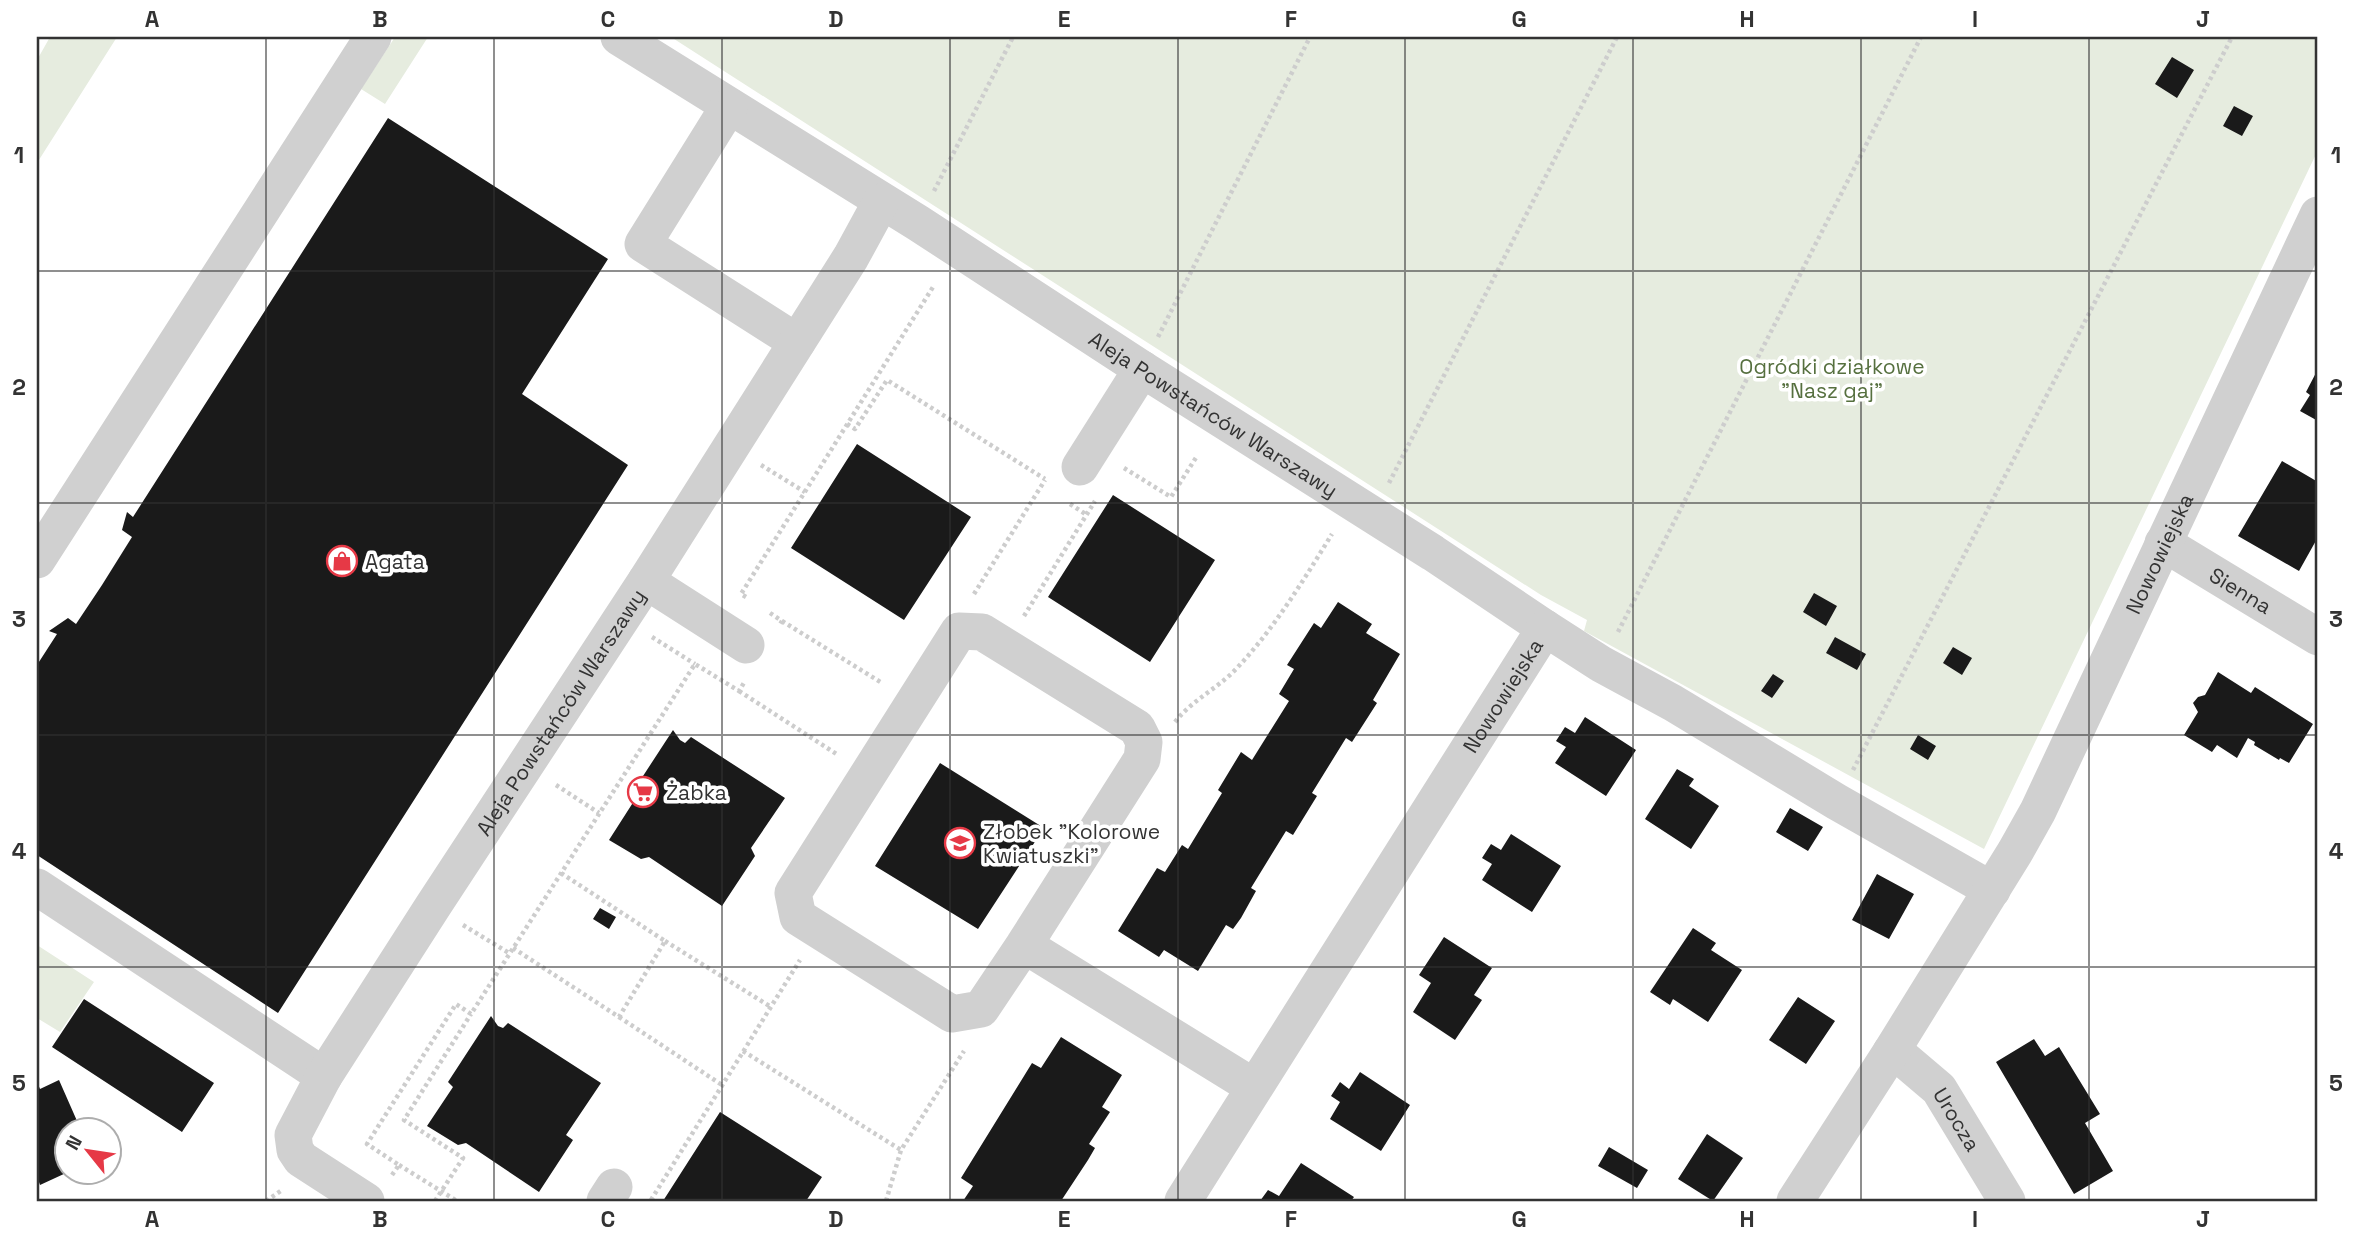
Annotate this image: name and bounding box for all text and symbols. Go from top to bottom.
text: A [145,4,160,34]
text: B [372,4,388,34]
text: C [601,4,615,34]
text: D [828,4,844,34]
text: E [1058,4,1070,34]
text: F [1285,4,1297,34]
text: G [1511,4,1527,34]
text: H [1739,4,1755,34]
text: I [1972,4,1978,34]
text: J [2196,4,2210,34]
text: 1 [14,140,24,170]
text: 1 [2331,140,2341,170]
street label: Aleja Powstańców Warszawy [1084,325,1343,503]
park label: Ogródki działkowe "Nasz gaj" [1739,353,1925,404]
text: 2 [12,372,26,402]
text: 2 [2329,372,2343,402]
street label: Nowowiejska [2119,489,2199,618]
shop icon: Agata [325,544,359,578]
place label: Agata [365,548,425,575]
street label: Sienna [2205,561,2277,619]
street label: Aleja Powstańców Warszawy [470,583,651,840]
text: 3 [12,604,26,634]
text: 3 [2329,604,2343,634]
street label: Nowowiejska [1456,633,1549,758]
supermarket icon: Żabka [626,775,660,809]
place label: Żabka [666,779,727,806]
place label: Złobek "Kolorowe Kwiatuszki" [983,818,1160,869]
school or university icon: Złobek "Kolorowe Kwiatuszki" [943,826,977,860]
text: 4 [12,836,27,866]
text: 4 [2329,836,2344,866]
text: 5 [12,1068,26,1098]
text: 5 [2329,1068,2343,1098]
street label: Urocza [1928,1082,1987,1156]
north arrow [52,1116,122,1186]
text: N [60,1131,88,1155]
text: A [145,1204,160,1234]
text: B [372,1204,388,1234]
text: C [601,1204,615,1234]
text: D [828,1204,844,1234]
text: E [1058,1204,1070,1234]
text: F [1285,1204,1297,1234]
text: G [1511,1204,1527,1234]
text: H [1739,1204,1755,1234]
text: I [1972,1204,1978,1234]
text: J [2196,1204,2210,1234]

